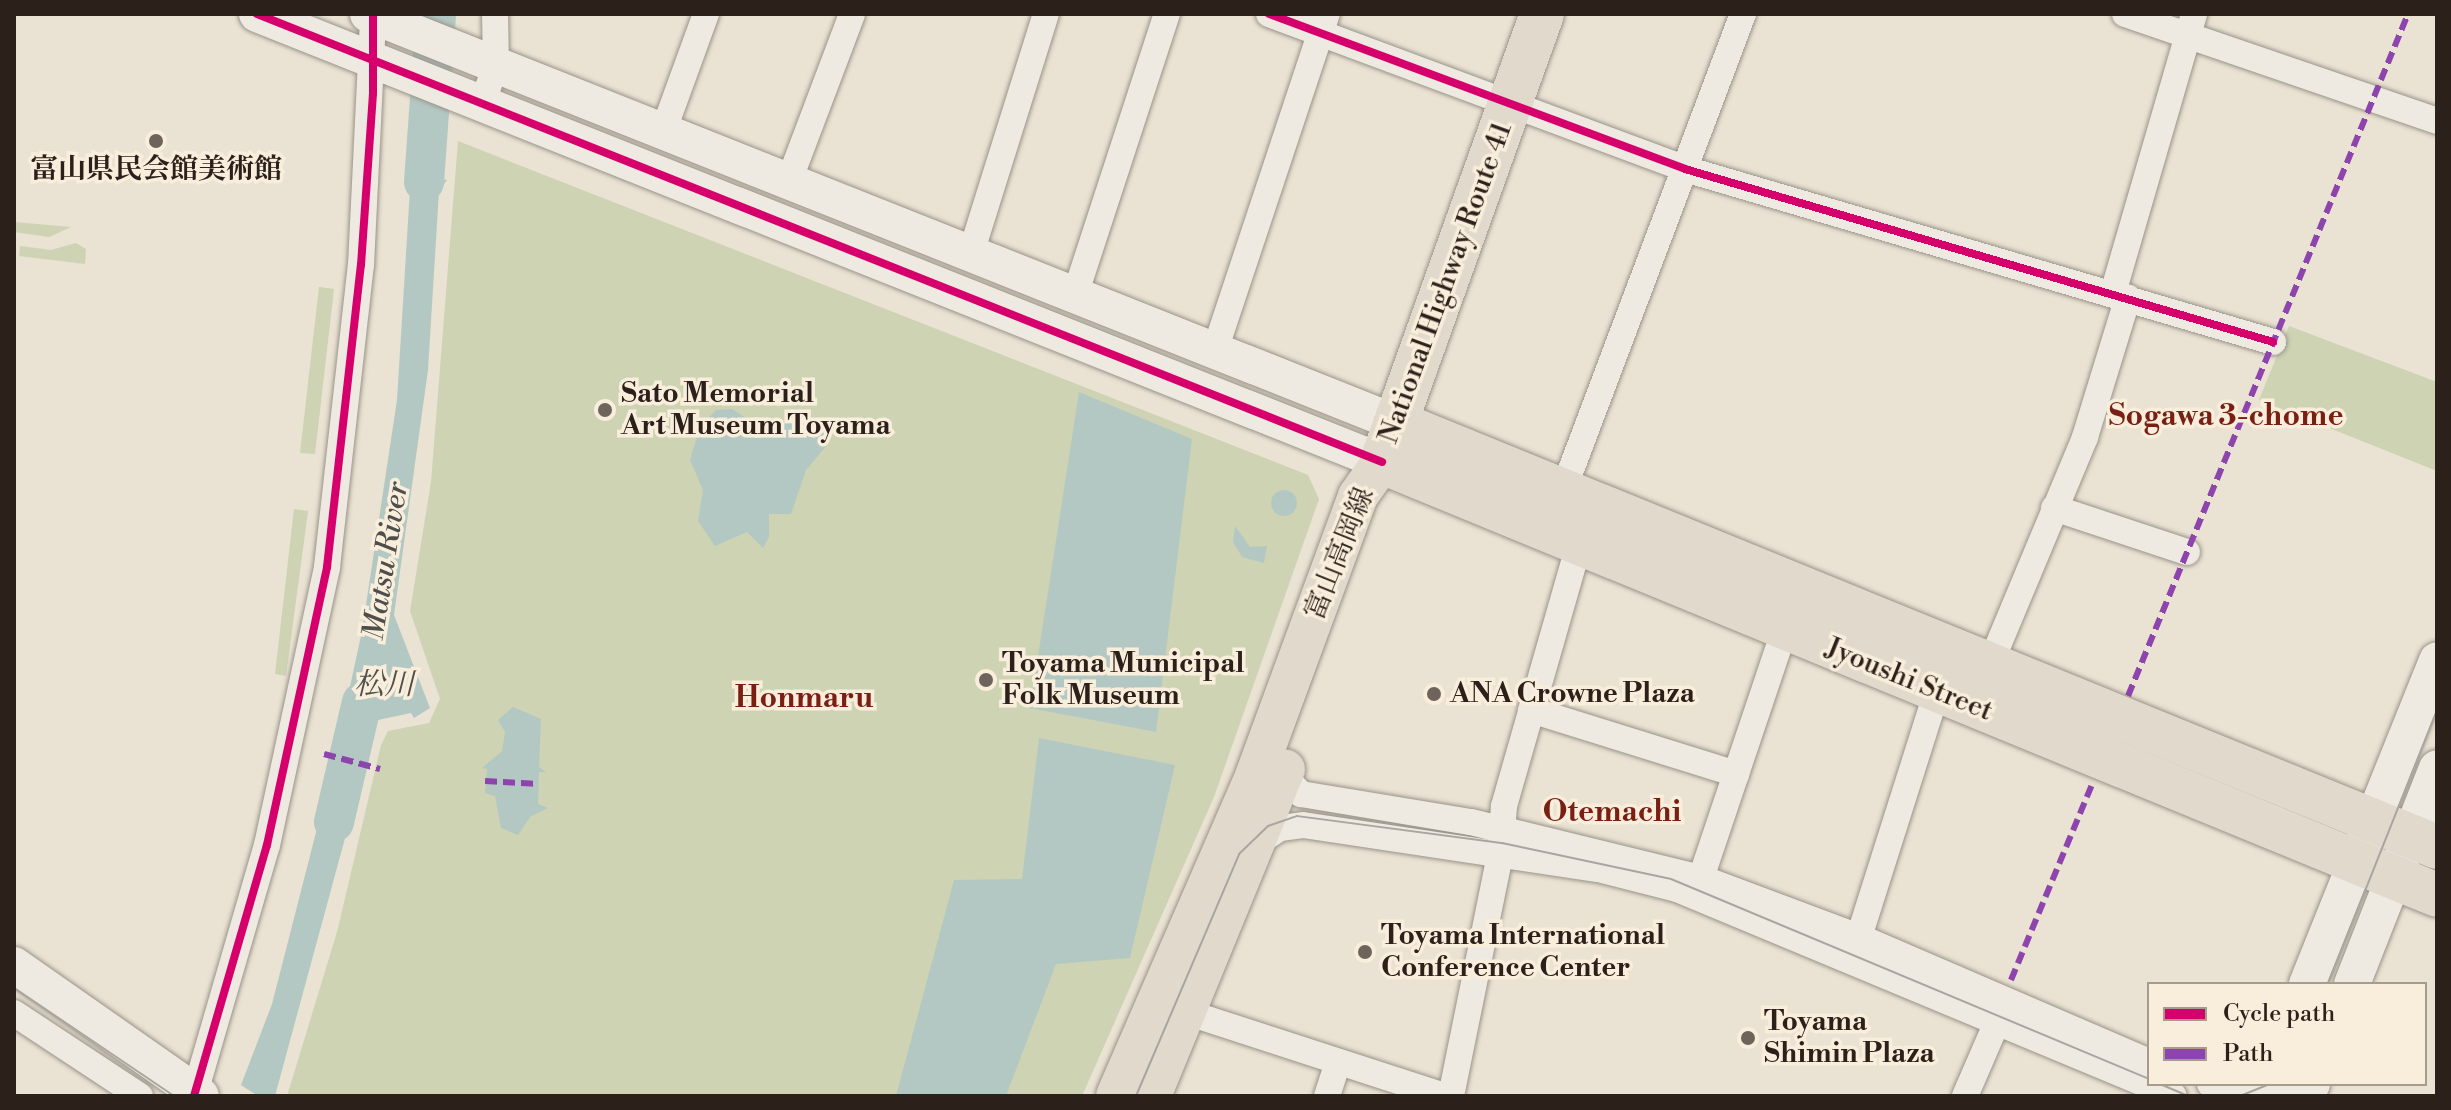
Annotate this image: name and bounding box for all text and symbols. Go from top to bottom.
street label: National Highway Route 41 [1372,118,1520,448]
marker: 富山県民会館美術館 [147,132,165,150]
place label: 富山県民会館美術館 [30,153,282,187]
place label: Sato Memorial Art Museum Toyama [621,377,891,443]
district label: Sogawa 3-chome [2108,398,2344,434]
marker: Sato Memorial Art Museum Toyama [596,401,614,419]
water label: Matsu River [356,479,416,643]
street label: 富山高岡線 [1298,483,1382,625]
street label: Jyoushi Street [1821,631,1997,729]
place label: Toyama Municipal Folk Museum [1002,647,1245,713]
water label: 松川 [354,667,414,703]
marker: Toyama Municipal Folk Museum [977,671,995,689]
place label: ANA Crowne Plaza [1450,677,1695,711]
district label: Honmaru [735,680,873,716]
marker: ANA Crowne Plaza [1425,685,1443,703]
district label: Otemachi [1543,794,1681,830]
place label: Toyama International Conference Center [1381,919,1665,985]
marker: Toyama International Conference Center [1356,943,1374,961]
legend [2147,982,2427,1086]
text: Cycle path [2223,999,2335,1029]
place label: Toyama Shimin Plaza [1764,1005,1935,1071]
marker: Toyama Shimin Plaza [1739,1029,1757,1047]
text: Path [2223,1039,2273,1069]

